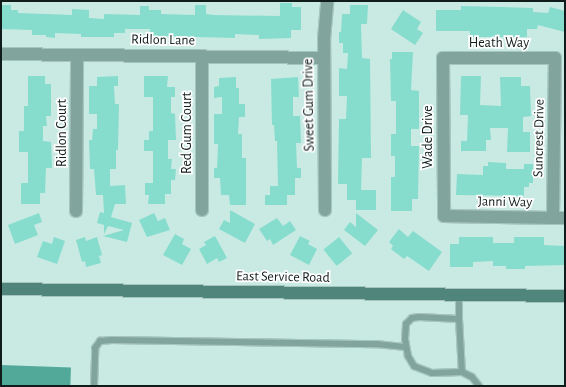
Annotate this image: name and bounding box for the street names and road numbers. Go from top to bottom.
street label: Ridlon Lane [131,31,195,49]
street label: Heath Way [469,35,529,51]
street label: Sweet Gum Drive [300,58,318,152]
street label: Red Gum Court [179,92,195,174]
street label: Ridlon Court [54,99,70,167]
street label: Suncrest Drive [530,99,548,177]
street label: Wade Drive [420,105,436,169]
street label: Janni Way [478,193,532,211]
street label: East Service Road [236,268,330,286]

